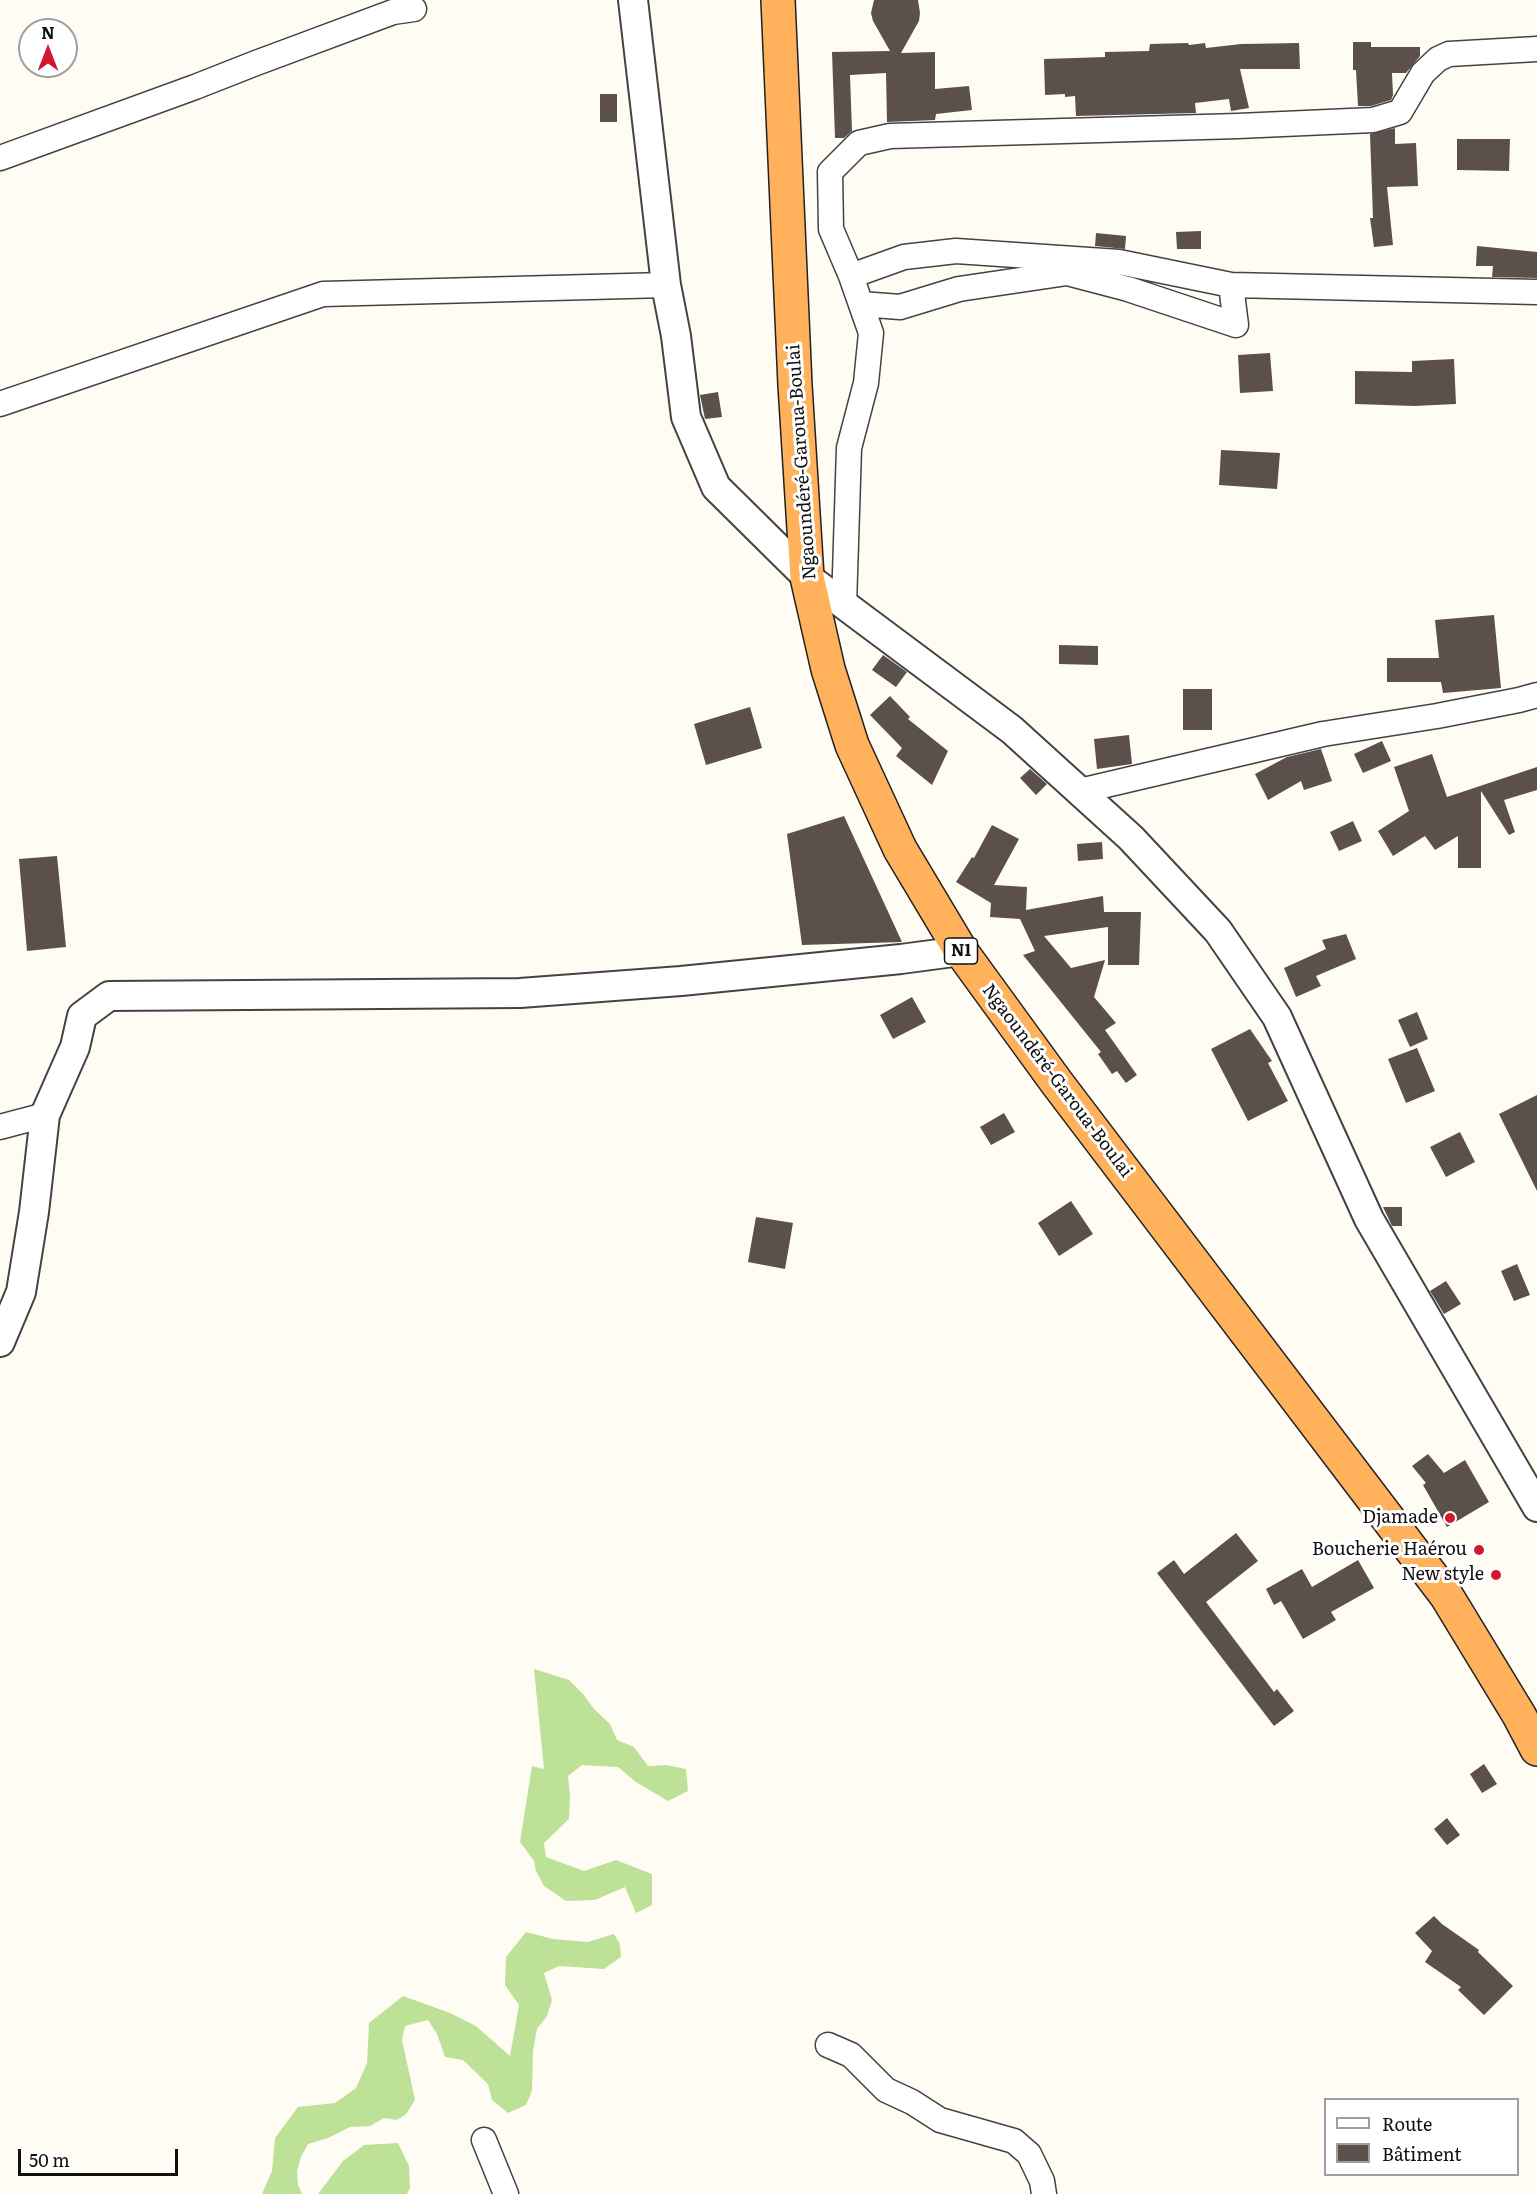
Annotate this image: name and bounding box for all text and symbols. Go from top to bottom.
north arrow [18,18,78,78]
text: N [41,20,55,44]
street label: Ngaoundéré-Garoua-Boulai [783,343,821,581]
road number: N1 [944,938,978,964]
street label: Ngaoundéré-Garoua-Boulai [977,980,1137,1182]
place label: Djamade [1362,1507,1438,1529]
marker: Djamade [1443,1511,1457,1525]
place label: Boucherie Haérou [1312,1539,1467,1561]
marker: Boucherie Haérou [1472,1543,1486,1557]
place label: New style [1401,1564,1484,1586]
marker: New style [1489,1568,1503,1582]
legend [1324,2098,1519,2176]
text: Route [1382,2110,1432,2137]
scale bar [21,2137,182,2175]
text: Bâtiment [1382,2140,1461,2167]
text: 50 m [29,2146,70,2173]

